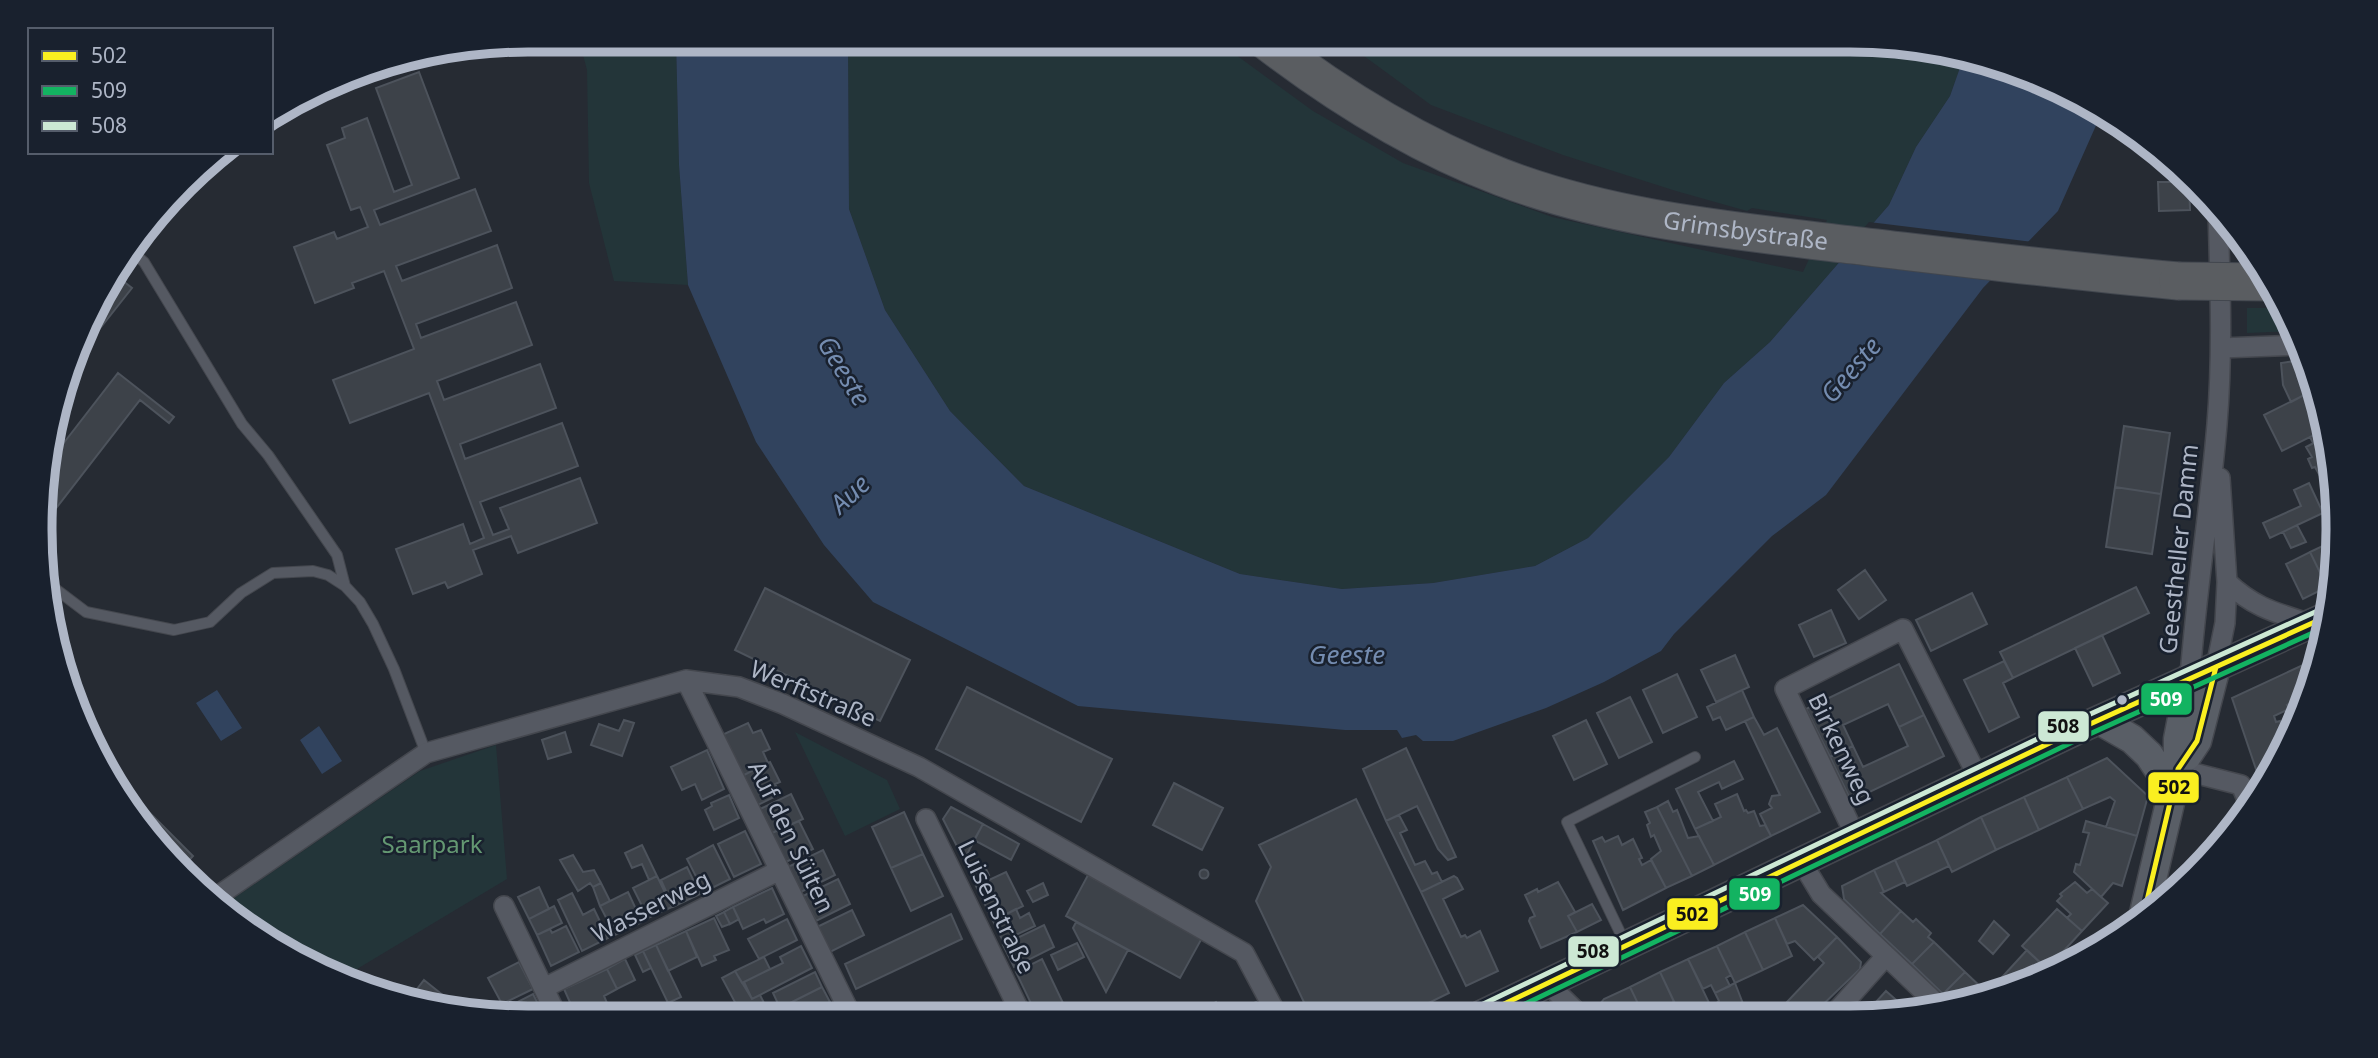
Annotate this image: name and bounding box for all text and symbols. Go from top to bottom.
legend [28,28,273,154]
text: 502 [91,41,127,69]
text: 509 [91,76,127,104]
text: 508 [91,111,127,139]
street label: Grimsbystraße [1661,202,1830,257]
water label: Geeste [810,328,880,413]
water label: Geeste [1812,329,1889,410]
street label: Geestheller Damm [2150,442,2205,655]
water label: Aue [820,466,877,522]
water label: Geeste [1309,636,1385,672]
street label: Werftstraße [745,651,882,734]
line badge: 509 [2140,682,2193,716]
text: 509 [2150,686,2182,712]
street label: Birkenweg [1801,687,1883,810]
unlabelled marker [2115,693,2129,707]
line badge: 508 [2037,710,2090,743]
text: 508 [2047,713,2079,739]
street label: Auf den Sülten [741,755,843,918]
line badge: 502 [2147,771,2200,804]
text: 502 [2158,774,2190,800]
park label: Saarpark [382,827,483,860]
street label: Luisenstraße [951,834,1044,979]
street label: Wasserweg [585,862,715,950]
line badge: 509 [1728,877,1781,911]
text: 509 [1739,881,1771,907]
line badge: 502 [1666,897,1719,931]
text: 502 [1676,901,1708,927]
line badge: 508 [1567,935,1620,968]
text: 508 [1577,938,1609,964]

